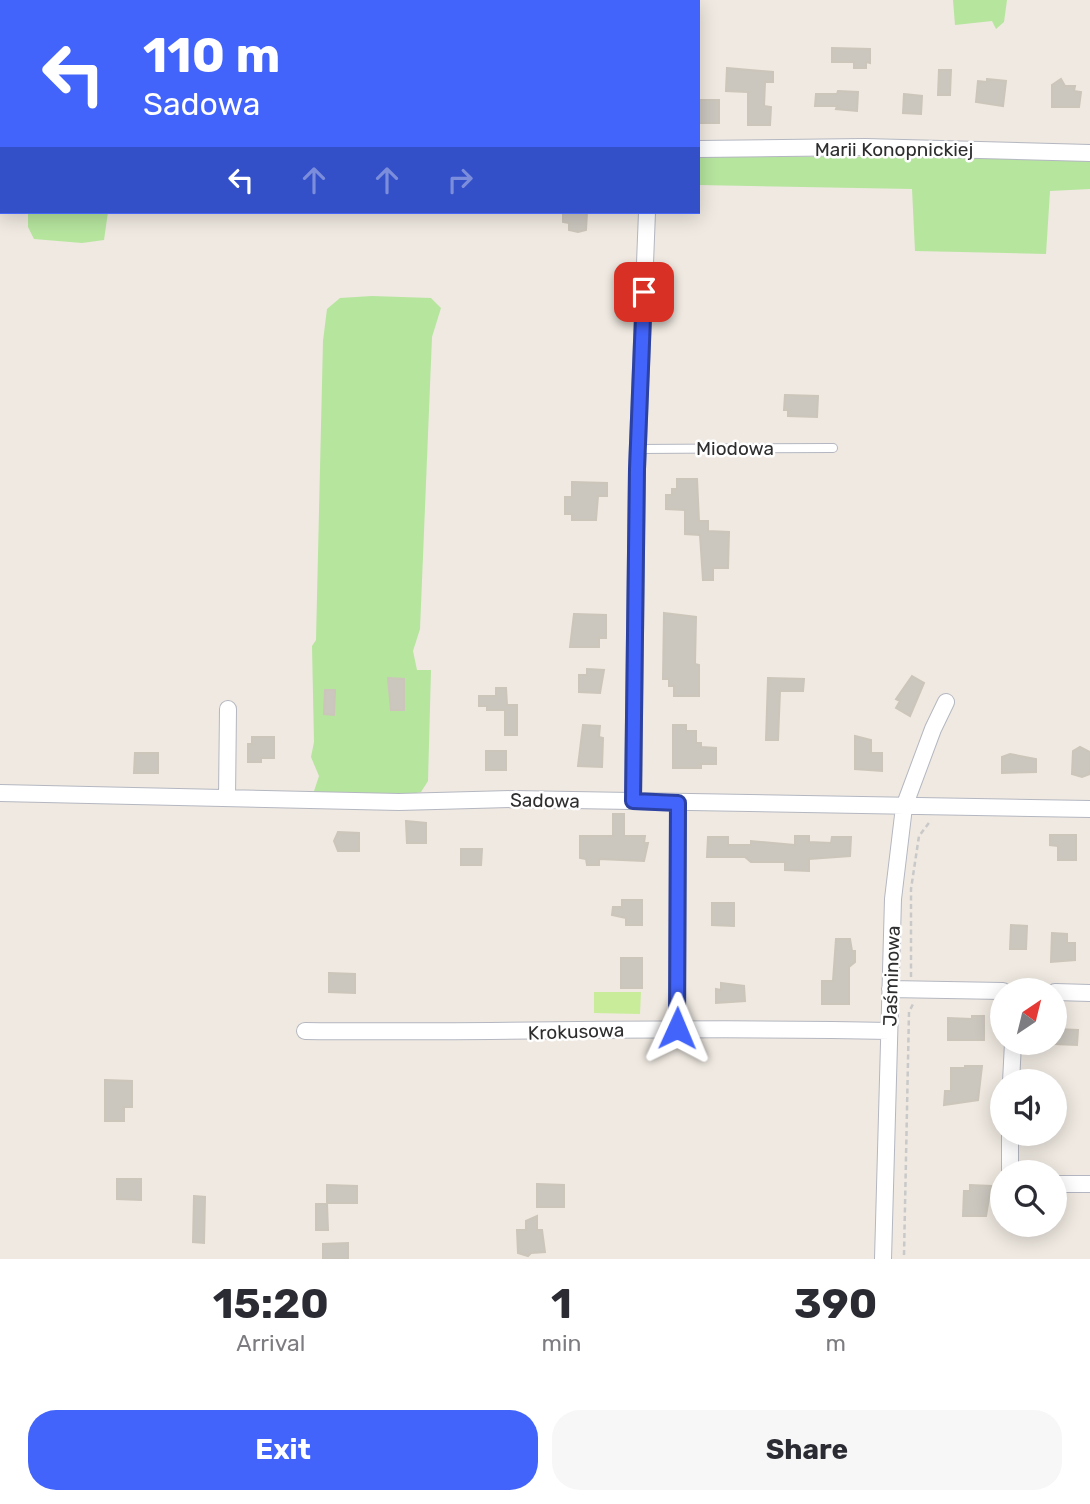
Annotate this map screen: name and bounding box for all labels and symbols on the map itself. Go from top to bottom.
street label: Marii Konopnickiej [815,138,973,161]
pin [614,262,674,322]
street label: Miodowa [696,437,774,460]
street label: Sadowa [510,788,580,813]
street label: Jaśminowa [878,925,905,1027]
north arrow [990,978,1068,1055]
position arrow [640,991,714,1065]
street label: Krokusowa [527,1018,625,1045]

